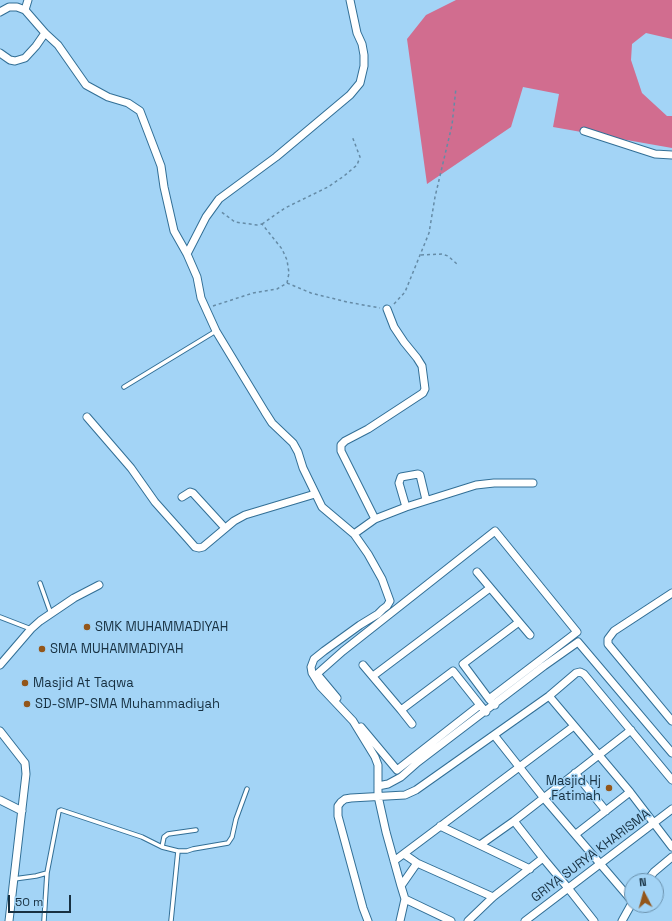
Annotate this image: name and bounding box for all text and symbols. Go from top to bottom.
place label: SMK MUHAMMADIYAH [95,619,228,635]
marker: SMK MUHAMMADIYAH [82,622,92,632]
place label: SMA MUHAMMADIYAH [50,641,183,657]
marker: SMA MUHAMMADIYAH [37,644,47,654]
place label: Masjid At Taqwa [33,675,134,691]
marker: Masjid At Taqwa [20,678,30,688]
place label: SD-SMP-SMA Muhammadiyah [35,696,220,712]
marker: SD-SMP-SMA Muhammadiyah [22,699,32,709]
place label: Masjid Hj Fatimah [546,773,601,804]
marker: Masjid Hj Fatimah [604,783,614,793]
street label: GRIYA SURYA KHARISMA [528,806,654,906]
north arrow [624,873,664,913]
text: N [638,875,647,889]
scale bar [10,887,73,913]
text: 50 m [15,894,43,910]

